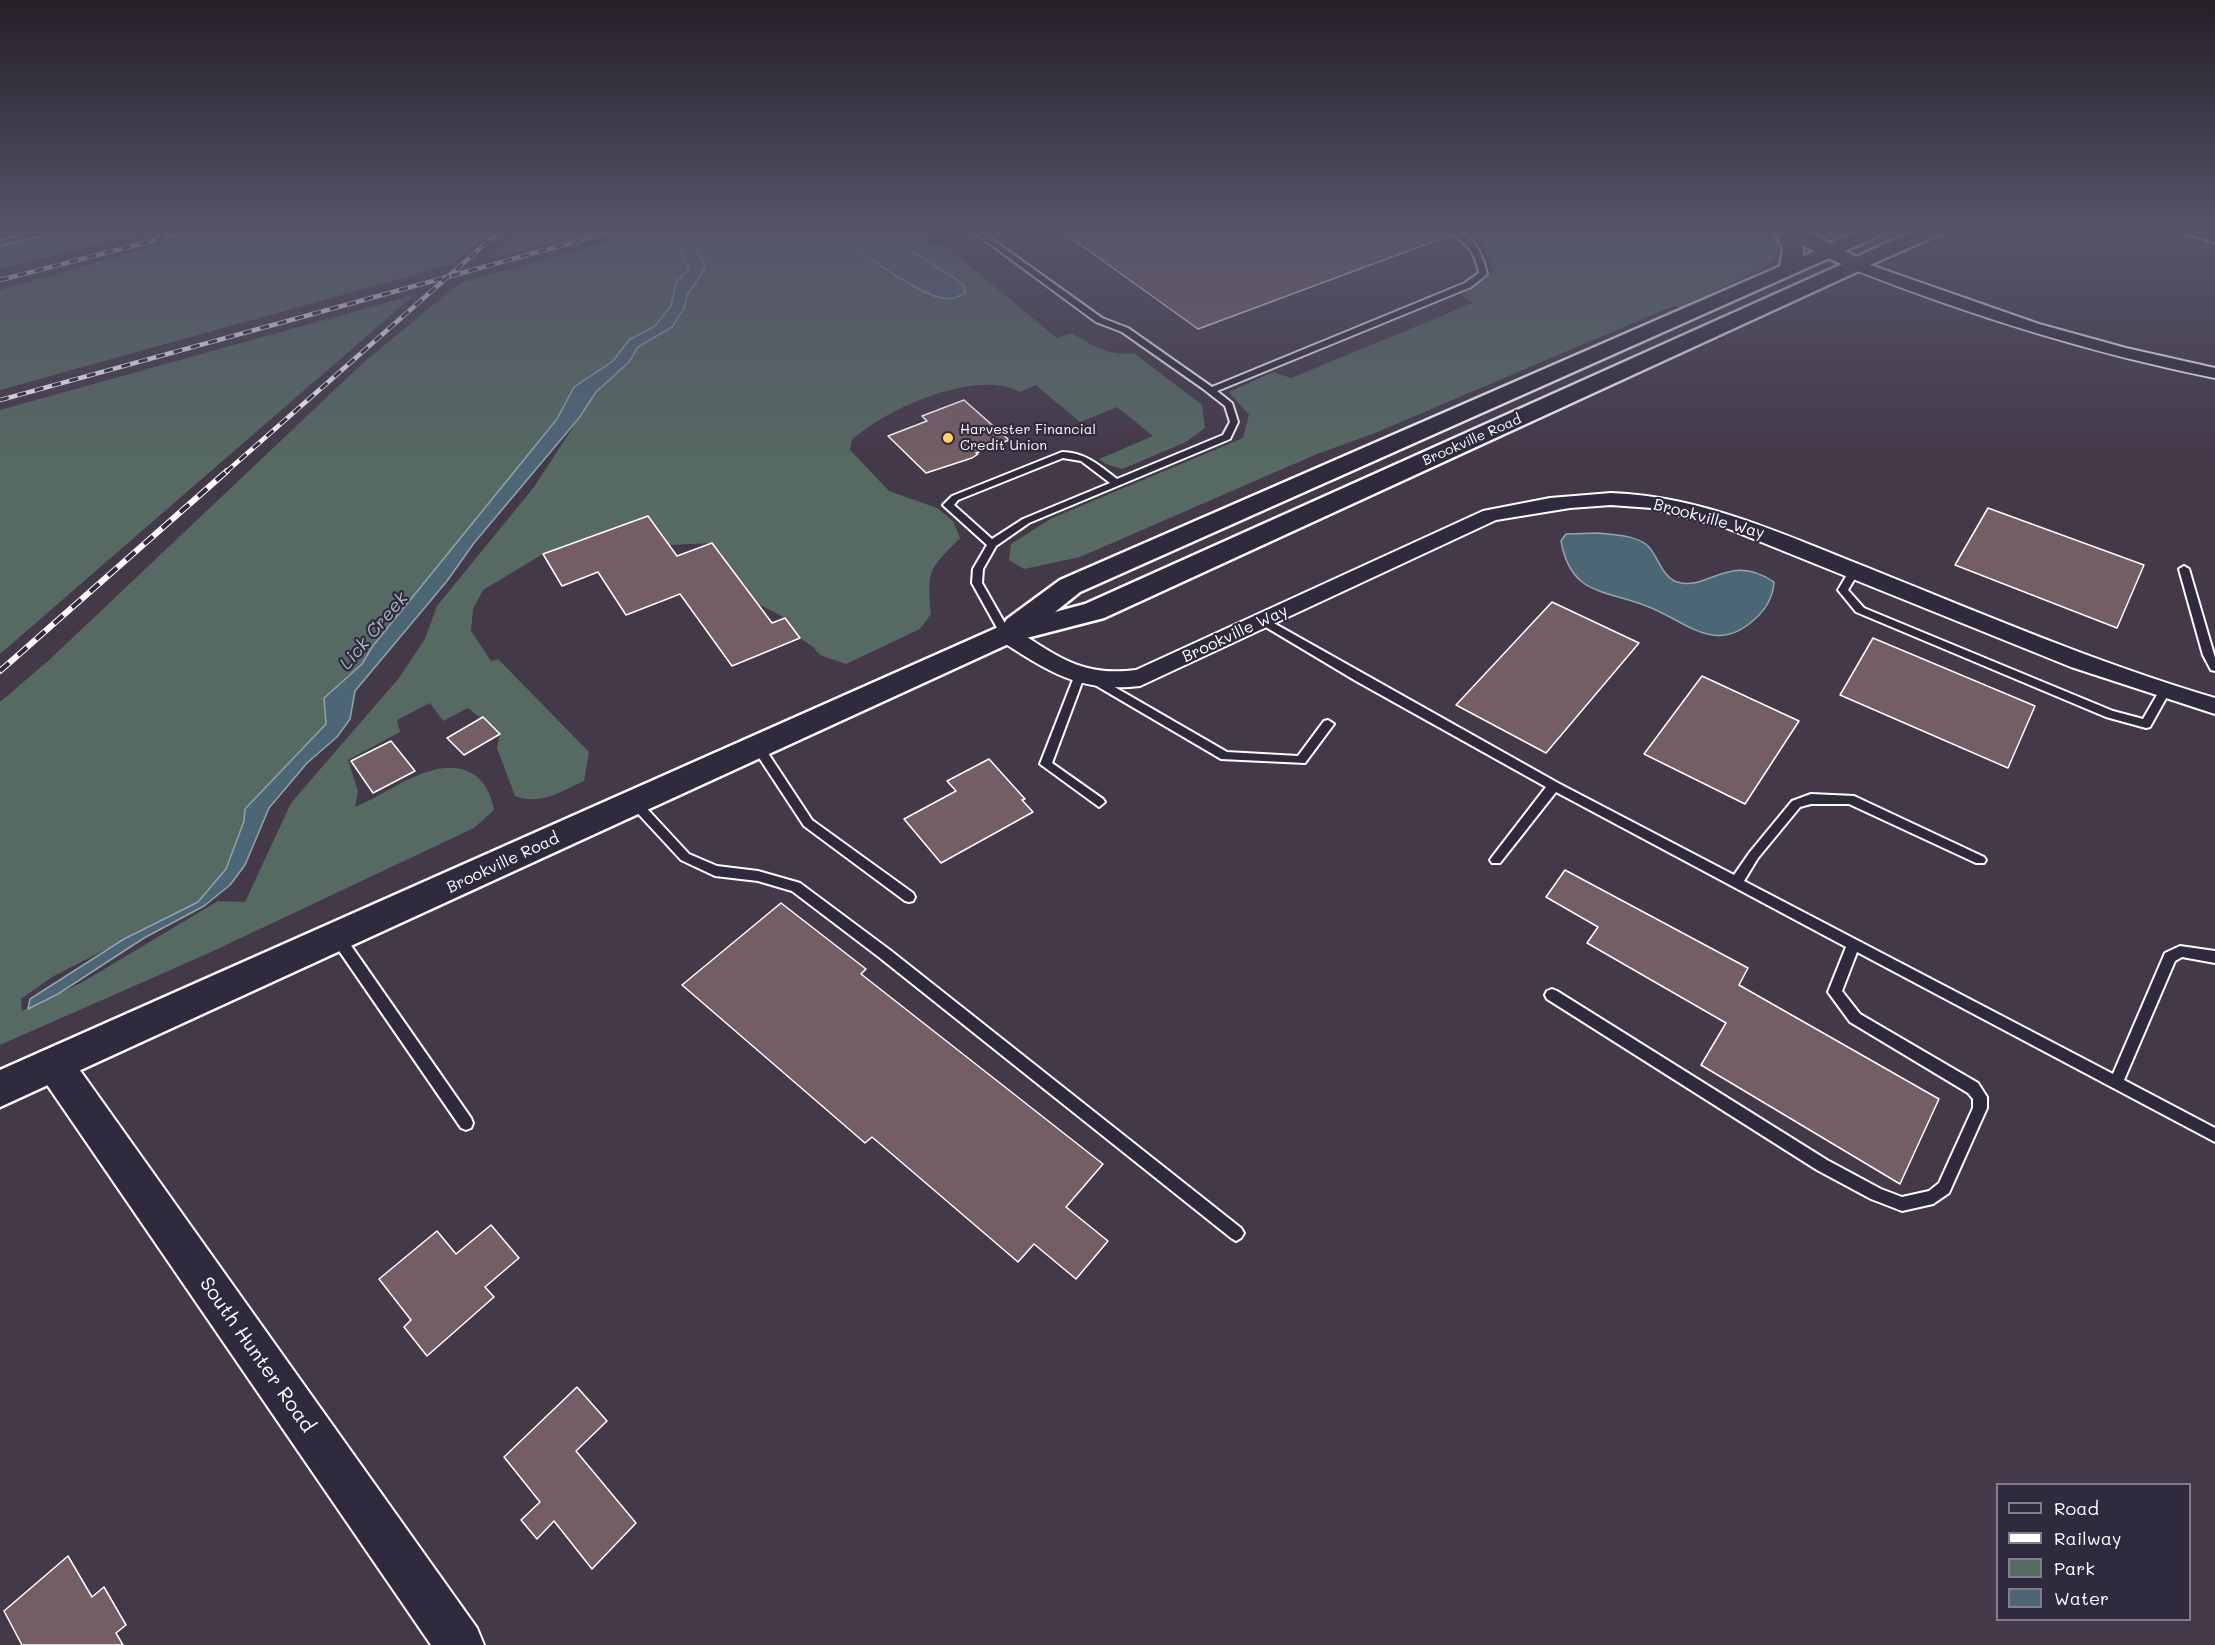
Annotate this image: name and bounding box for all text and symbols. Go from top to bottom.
street label: Brookville Road [1420,411,1524,469]
place label: Harvester Financial Credit Union [960,422,1096,454]
marker: Harvester Financial Credit Union [941,431,955,445]
street label: Brookville Way [1651,495,1767,543]
water label: Lick Creek [335,588,413,674]
street label: Brookville Way [1179,601,1291,667]
street label: Brookville Road [444,829,562,897]
street label: South Hunter Road [194,1273,320,1437]
legend [1996,1483,2191,1621]
text: Road [2054,1496,2099,1520]
text: Railway [2054,1526,2121,1550]
text: Park [2054,1556,2095,1580]
text: Water [2054,1586,2109,1610]

